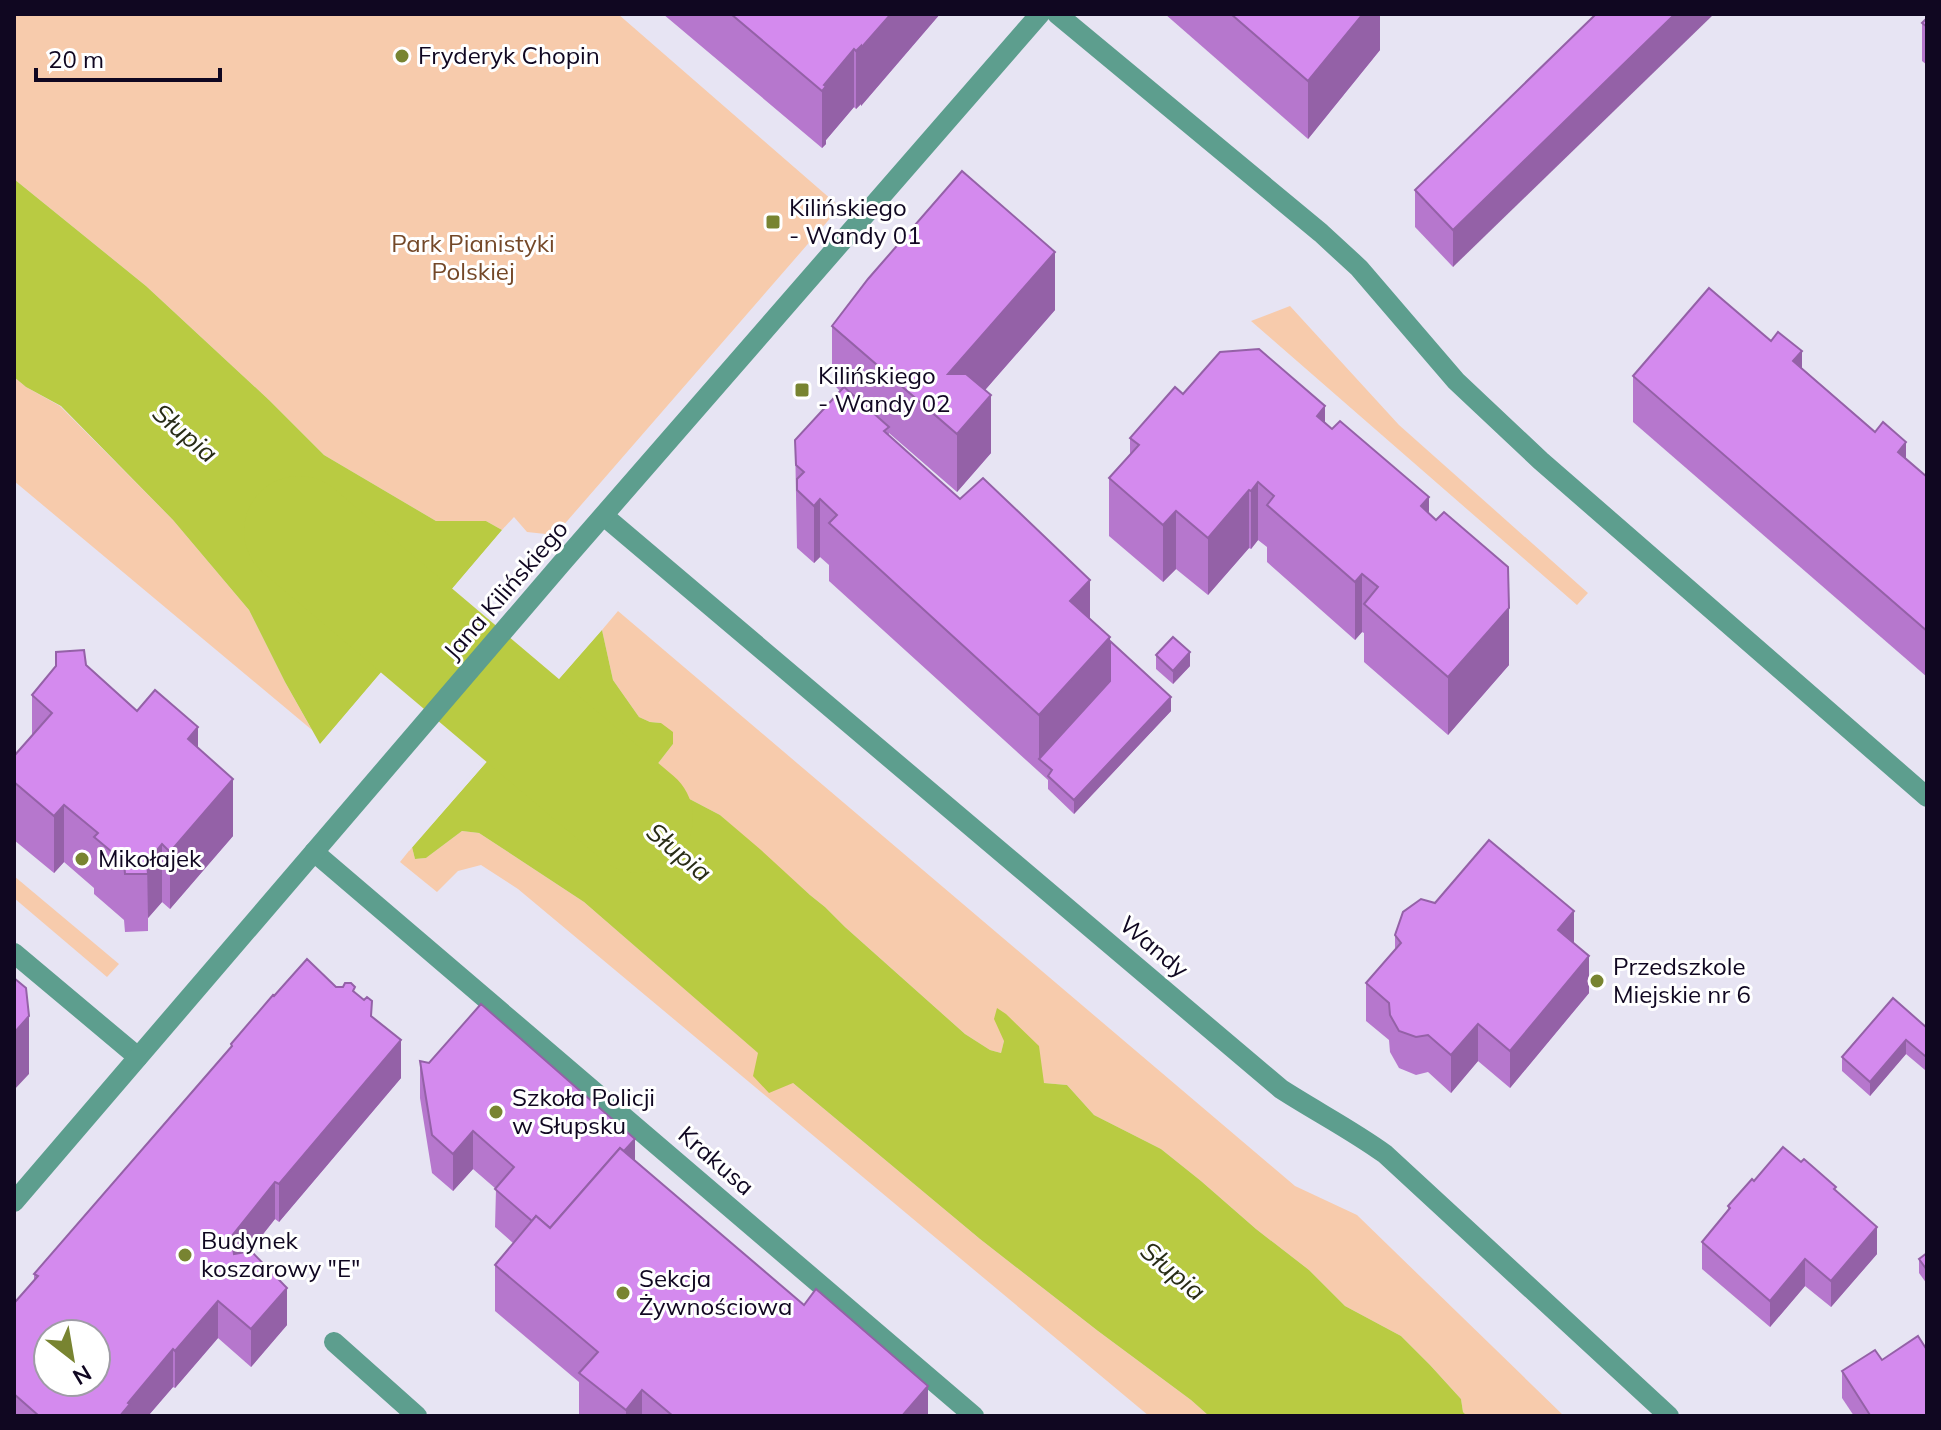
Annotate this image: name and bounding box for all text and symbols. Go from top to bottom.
scale bar [36,32,220,82]
place label: Fryderyk Chopin [418,40,600,70]
text: 20 m [48,44,104,74]
marker: Fryderyk Chopin [393,47,411,65]
place label: Kilińskiego - Wandy 01 [789,192,922,250]
marker: Kilińskiego - Wandy 01 [764,213,782,231]
park label: Park Pianistyki Polskiej [391,228,555,286]
place label: Kilińskiego - Wandy 02 [818,360,951,418]
marker: Kilińskiego - Wandy 02 [793,381,811,399]
water label: Słupia [146,396,225,469]
street label: Jana Kilińskiego [437,514,574,665]
water label: Słupia [640,815,719,888]
place label: Mikołajek [98,843,202,873]
marker: Mikołajek [73,850,91,868]
street label: Wandy [1114,909,1195,984]
place label: Przedszkole Miejskie nr 6 [1613,951,1751,1009]
marker: Przedszkole Miejskie nr 6 [1588,972,1606,990]
place label: Szkoła Policji w Słupsku [512,1082,655,1140]
marker: Szkoła Policji w Słupsku [487,1103,505,1121]
street label: Krakusa [673,1119,761,1201]
place label: Budynek koszarowy "E" [201,1225,360,1283]
water label: Słupia [1134,1234,1213,1307]
marker: Budynek koszarowy "E" [176,1246,194,1264]
place label: Sekcja Żywnościowa [639,1263,792,1321]
marker: Sekcja Żywnościowa [614,1284,632,1302]
north arrow [32,1318,112,1398]
text: N [68,1359,97,1391]

